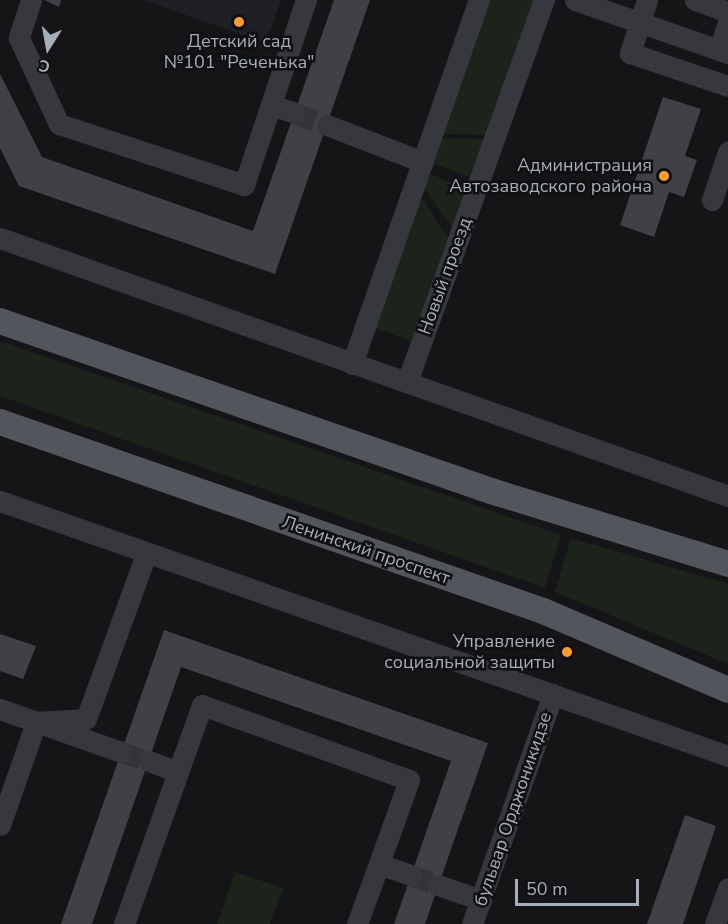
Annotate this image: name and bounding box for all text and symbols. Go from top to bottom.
marker: Детский сад №101 "Реченька" [232,15,246,29]
north arrow [18,18,78,78]
place label: Детский сад №101 "Реченька" [164,31,314,74]
text: С [37,54,52,78]
place label: Администрация Автозаводского района [449,155,652,198]
marker: Администрация Автозаводского района [657,169,671,183]
street label: Новый проезд [414,215,476,337]
street label: Ленинский проспект [279,511,453,589]
place label: Управление социальной защиты [384,631,555,674]
marker: Управление социальной защиты [560,645,574,659]
street label: бульвар Орджоникидзе [470,709,556,909]
scale bar [518,867,642,905]
text: 50 m [526,877,568,901]

